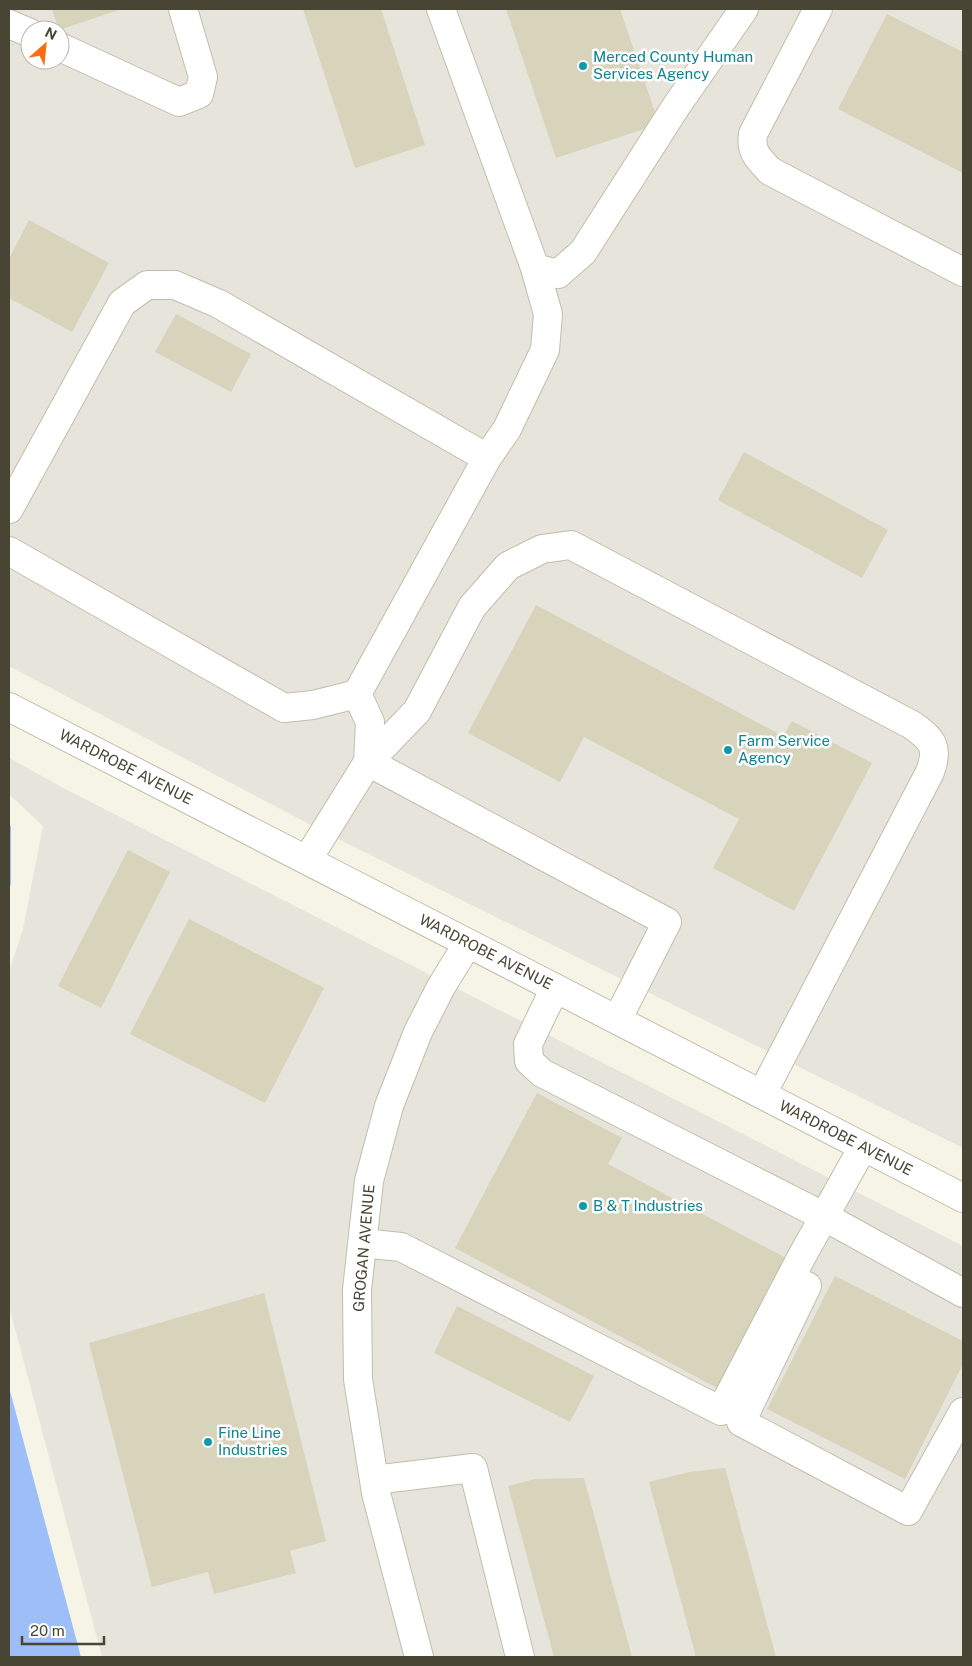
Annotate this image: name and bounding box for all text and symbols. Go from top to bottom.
north arrow [20,20,70,70]
text: N [42,24,59,43]
place label: Merced County Human Services Agency [593,48,753,82]
marker: Merced County Human Services Agency [577,60,589,72]
street label: WARDROBE AVENUE [57,726,196,808]
place label: Farm Service Agency [738,732,830,766]
marker: Farm Service Agency [722,744,734,756]
street label: WARDROBE AVENUE [417,911,556,993]
street label: WARDROBE AVENUE [777,1097,916,1179]
street label: GROGAN AVENUE [349,1183,378,1313]
place label: B & T Industries [593,1197,703,1214]
marker: B & T Industries [577,1200,589,1212]
place label: Fine Line Industries [218,1424,287,1458]
marker: Fine Line Industries [202,1436,214,1448]
scale bar [22,1614,105,1646]
text: 20 m [30,1622,65,1639]

